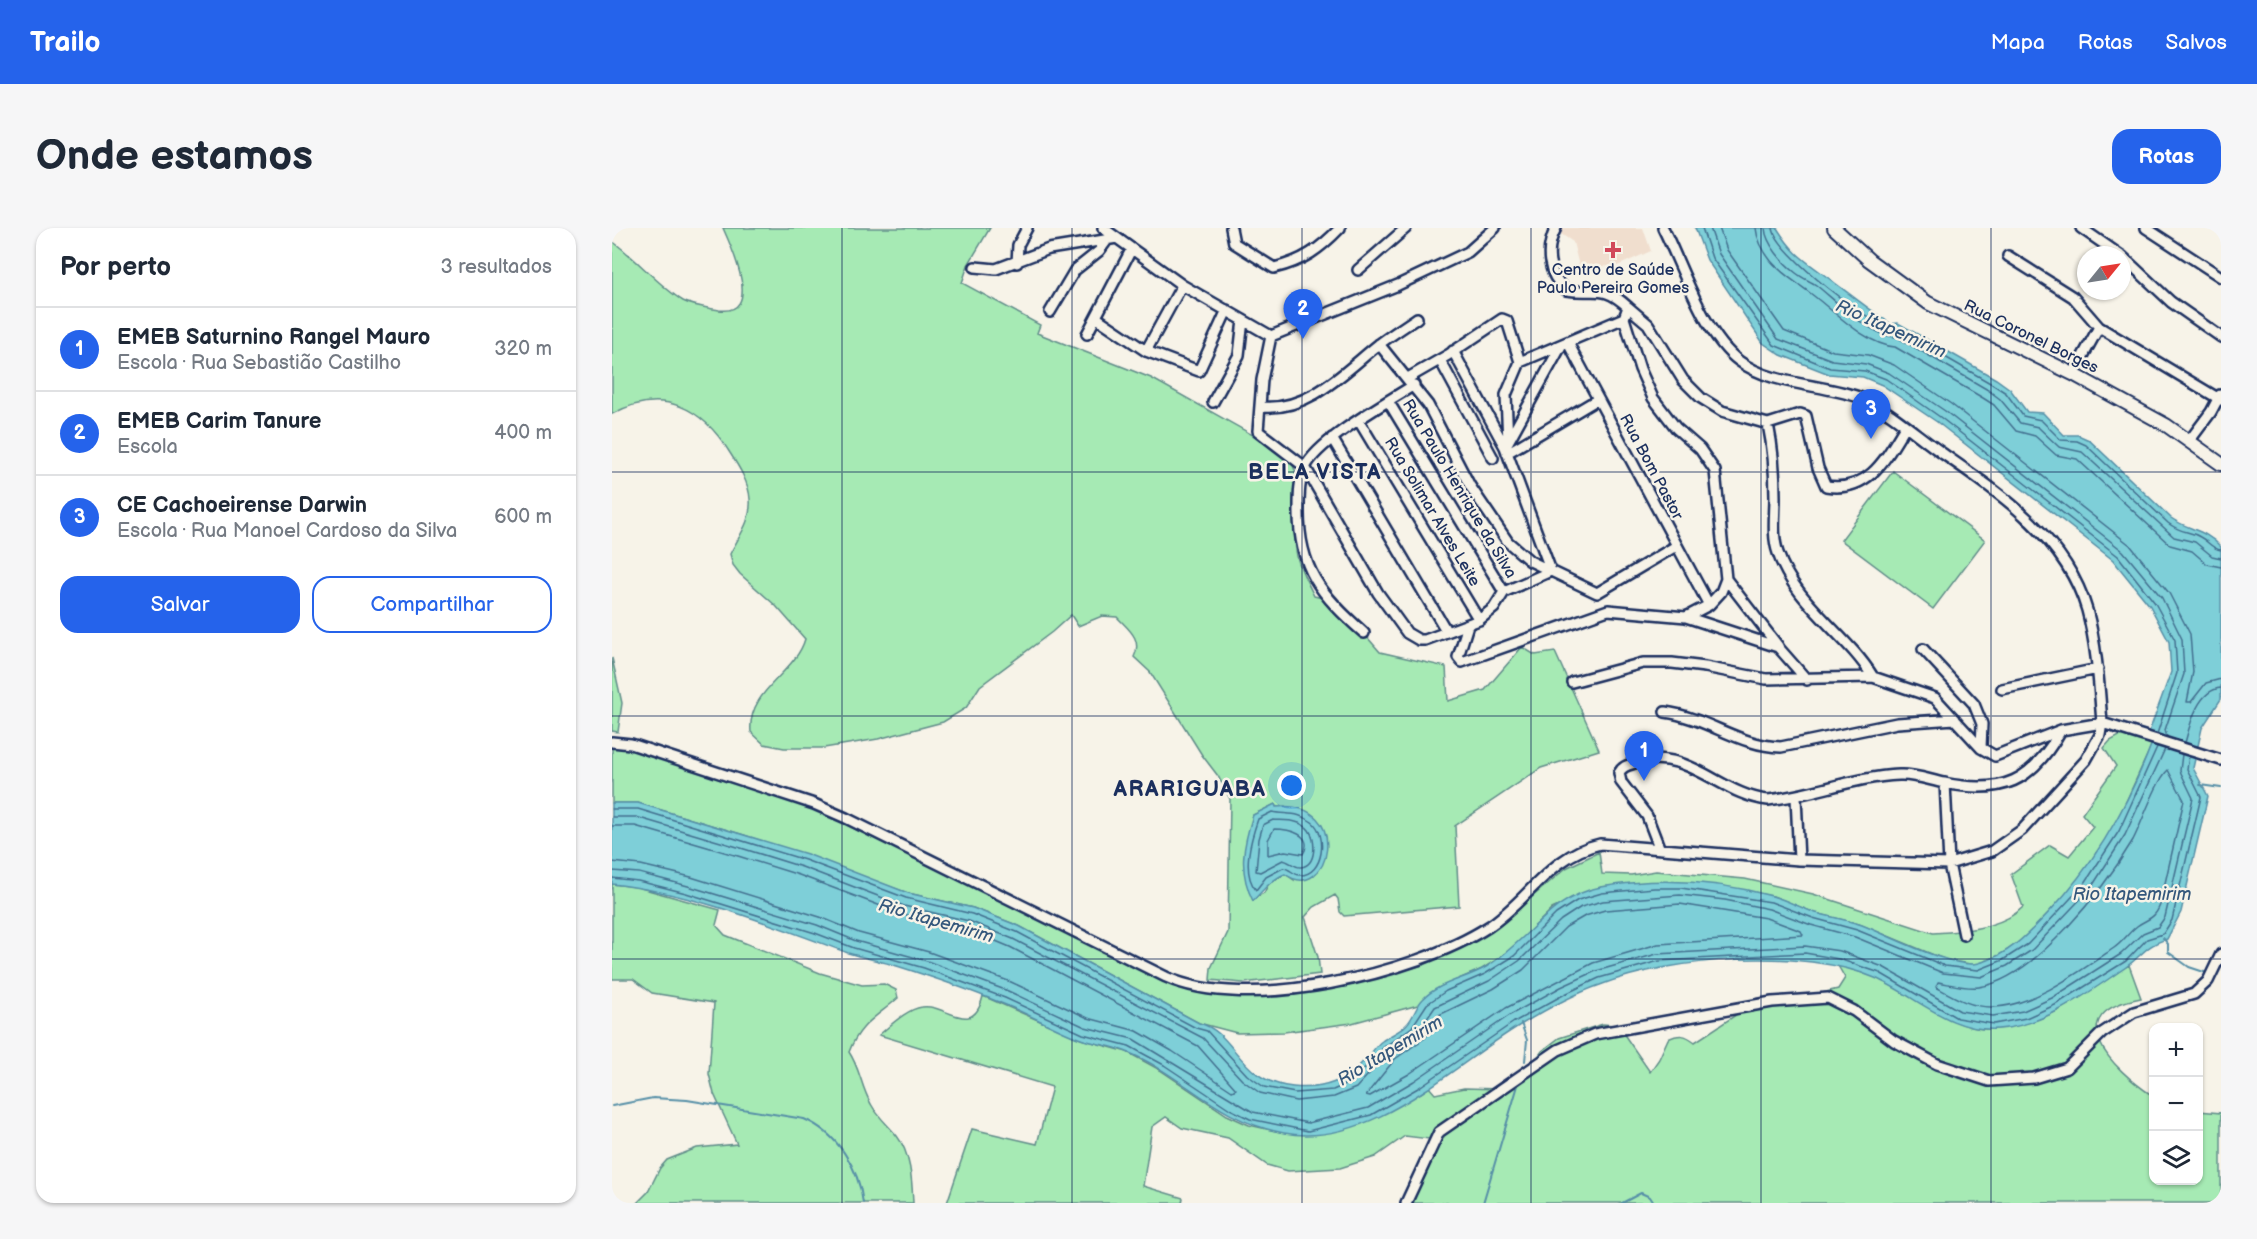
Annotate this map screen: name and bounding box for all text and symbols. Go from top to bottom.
text: Trailo [30,26,101,59]
text: Mapa [1991,30,2045,55]
text: Rotas [2078,30,2133,55]
text: Salvos [2166,30,2227,55]
button: Rotas [2112,129,2221,184]
text: Onde estamos [36,131,313,182]
marker: Centro de Saúde Paulo Pereira Gomes [1604,241,1622,259]
north arrow [2077,246,2131,300]
text: Por perto [60,252,171,283]
text: 3 resultados [441,255,552,279]
place label: Centro de Saúde Paulo Pereira Gomes [1537,261,1689,298]
pin: 2 [1284,290,1322,339]
water label: Rio Itapemirim [1833,295,1950,363]
street label: Rua Coronel Borges [1961,296,2101,378]
text: EMEB Saturnino Rangel Mauro [117,324,430,351]
text: 1 [75,337,84,361]
text: 320 m [494,337,552,361]
text: Escola · Rua Sebastião Castilho [117,351,401,375]
pin: 3 [1852,390,1890,439]
street label: Rua Paulo Henrique da Silva [1398,396,1520,582]
text: EMEB Carim Tanure [117,408,321,435]
street label: Rua Bom Pastor [1615,411,1687,523]
text: 2 [74,421,85,445]
text: 400 m [494,421,552,445]
street label: Rua Solimar Alves Leite [1380,434,1484,590]
text: Escola [117,435,178,459]
district label: BELA VISTA [1248,459,1382,486]
text: CE Cachoeirense Darwin [117,492,367,519]
text: 3 [74,505,85,529]
text: 600 m [494,505,552,529]
text: Escola · Rua Manoel Cardoso da Silva [117,519,457,543]
button: Salvar [60,576,300,633]
button: Compartilhar [312,576,552,633]
pin: 1 [1624,732,1664,781]
your location [1277,771,1306,800]
district label: ARARIGUABA [1112,776,1267,803]
water label: Rio Itapemirim [2073,884,2191,905]
water label: Rio Itapemirim [876,895,996,947]
water label: Rio Itapemirim [1334,1011,1446,1091]
map controls [2149,1023,2203,1185]
button: + [2149,1023,2203,1077]
button: − [2149,1077,2203,1131]
button: layers [2149,1131,2203,1185]

